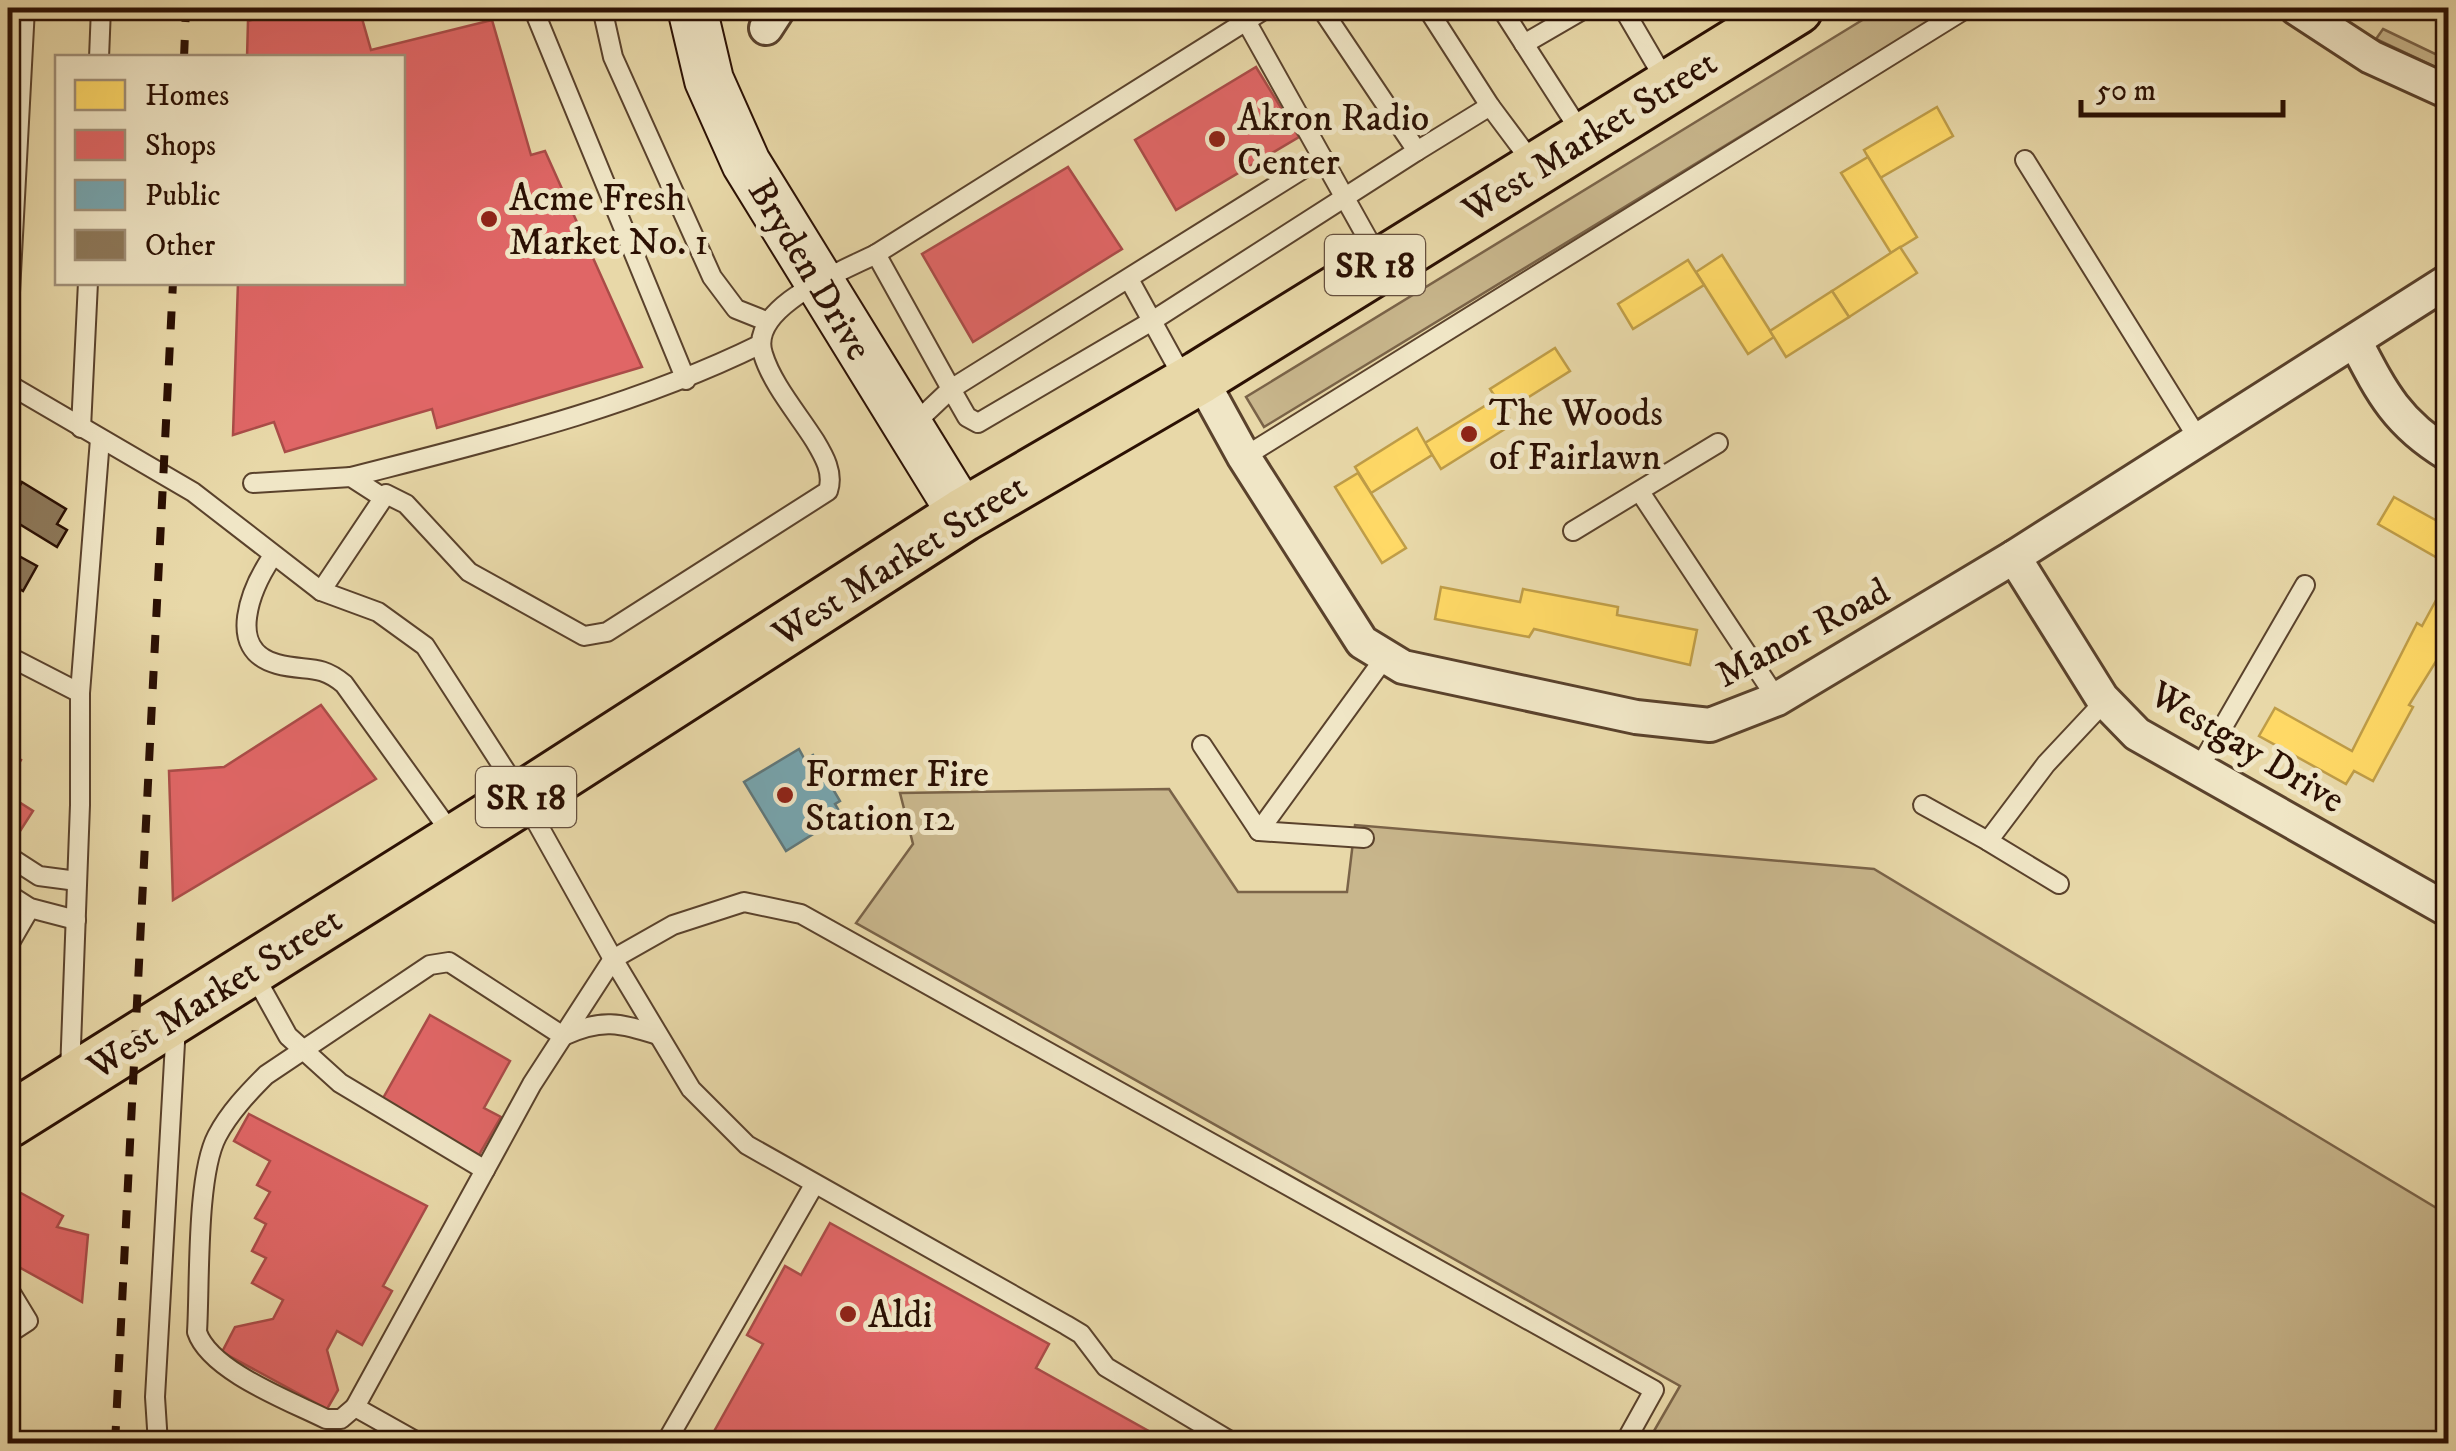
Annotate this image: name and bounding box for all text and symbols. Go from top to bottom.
street label: West Market Street [1453,39,1726,235]
legend [55,55,405,285]
scale bar [2081,55,2284,117]
text: 50 m [2096,73,2156,110]
text: Homes [145,78,229,115]
place label: Akron Radio Center [1237,95,1429,187]
text: Shops [145,128,216,165]
marker: Akron Radio Center [1206,128,1228,150]
street label: Bryden Drive [736,171,882,369]
place label: Acme Fresh Market No. 1 [509,175,708,267]
text: Public [145,178,221,215]
marker: Acme Fresh Market No. 1 [478,208,500,230]
text: Other [145,228,215,265]
road number: SR 18 [1325,235,1425,295]
place label: The Woods of Fairlawn [1489,390,1663,482]
marker: The Woods of Fairlawn [1458,423,1480,445]
street label: West Market Street [763,463,1036,659]
street label: Manor Road [1708,568,1898,700]
street label: Westgay Drive [2140,670,2353,825]
place label: Former Fire Station 12 [805,751,989,843]
road number: SR 18 [476,767,576,827]
marker: Former Fire Station 12 [774,784,796,806]
street label: West Market Street [78,896,351,1092]
place label: Aldi [868,1292,932,1340]
marker: Aldi [837,1303,859,1325]

